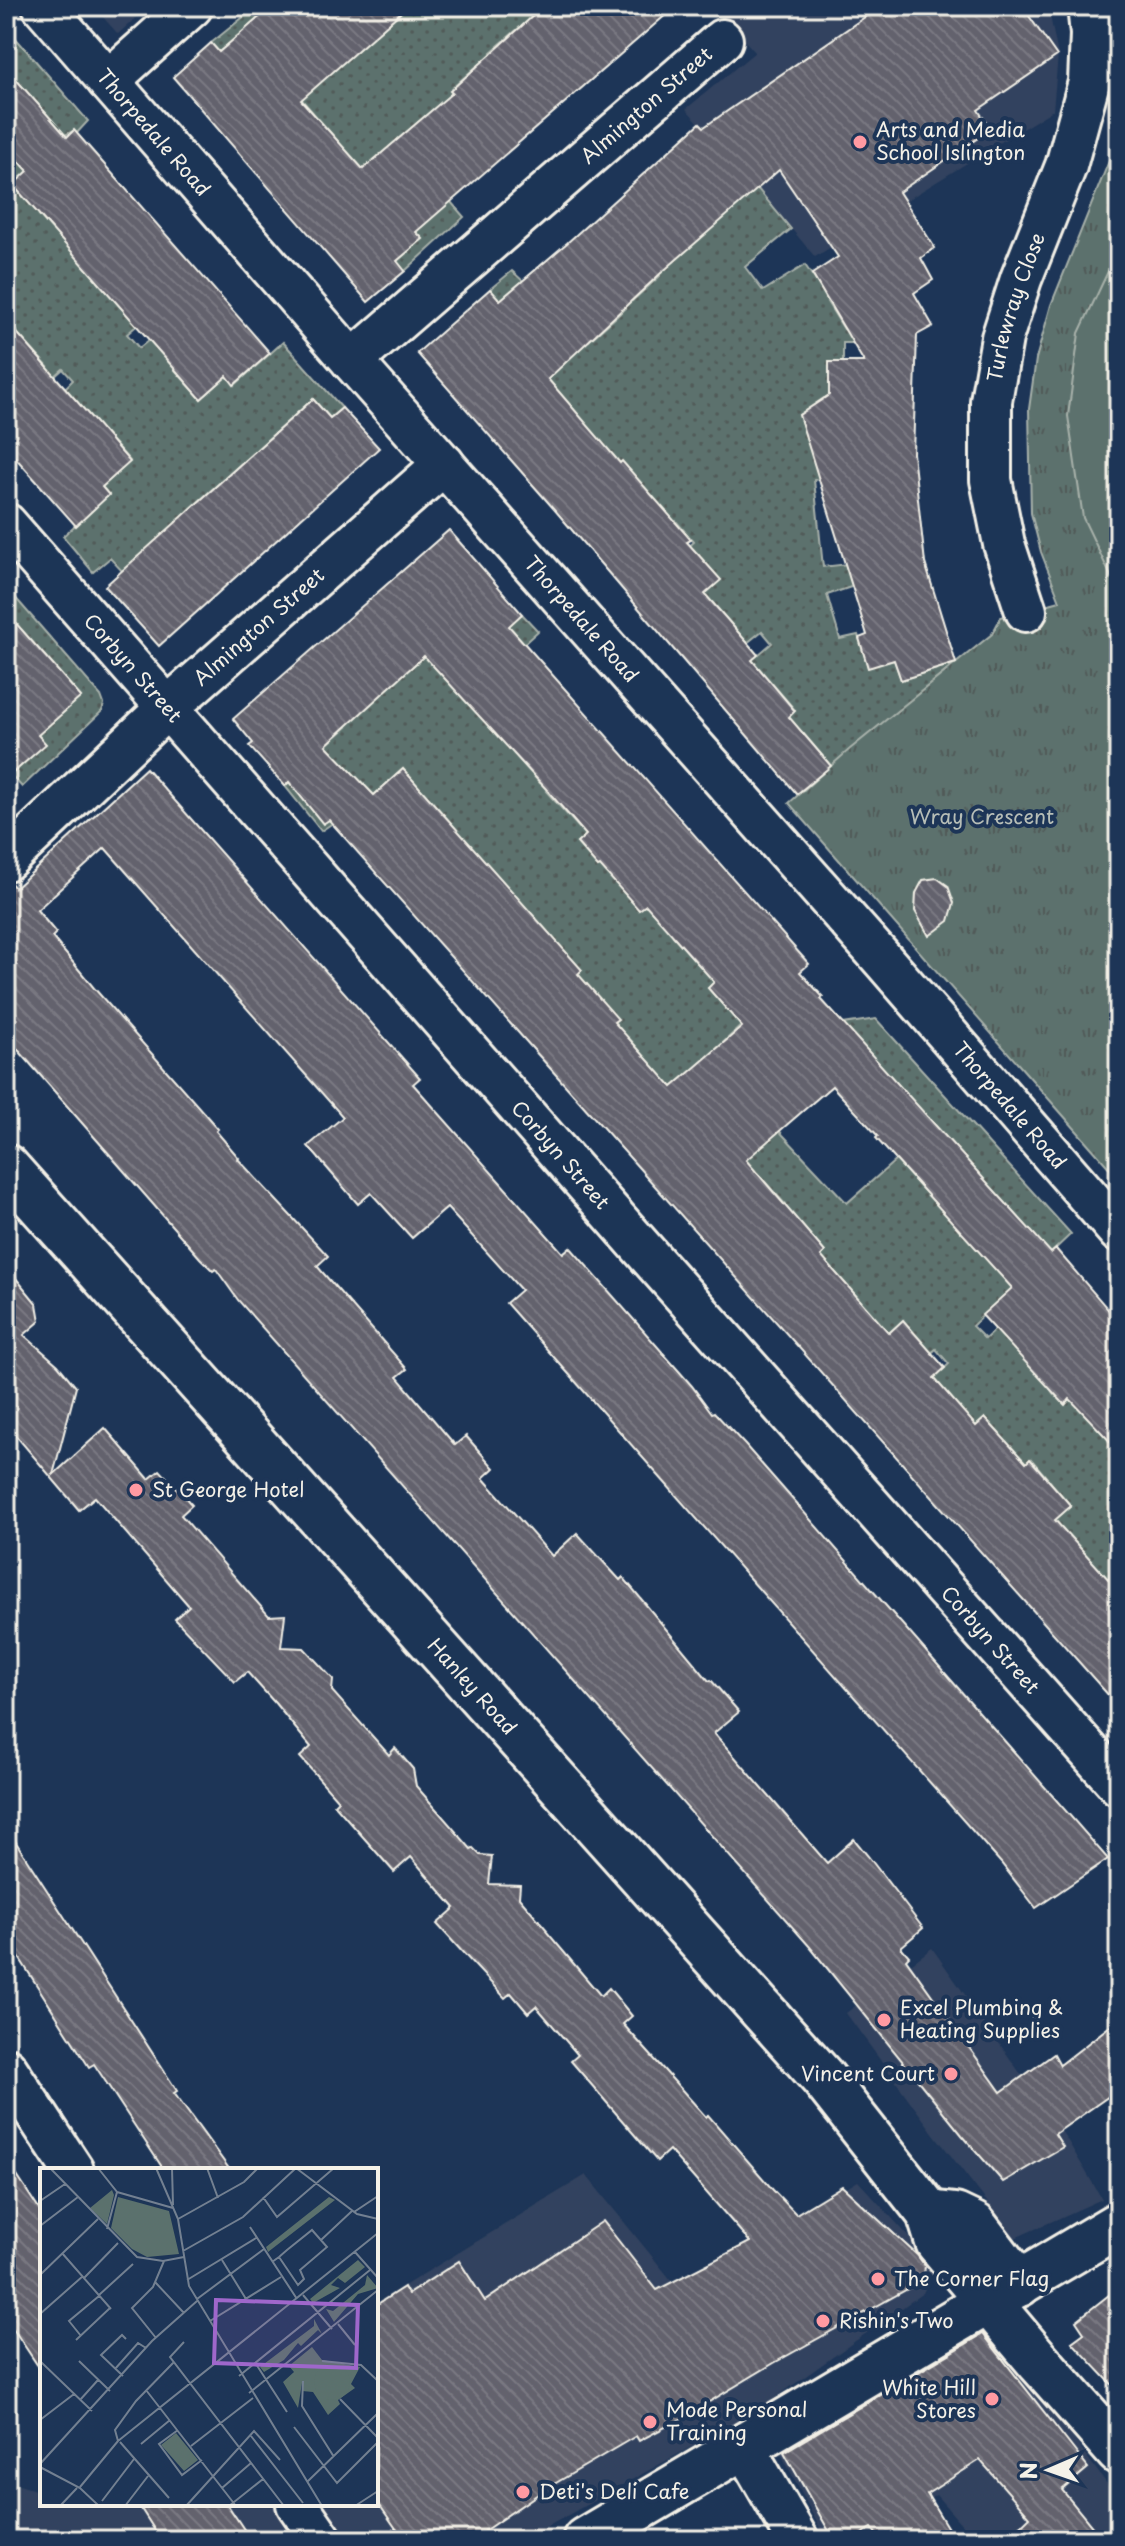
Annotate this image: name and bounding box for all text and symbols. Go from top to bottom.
street label: Almington Street [573,39,718,170]
street label: Thorpedale Road [90,62,218,202]
place label: Arts and Media School Islington [876,114,1025,167]
marker: Arts and Media School Islington [851,133,869,151]
street label: Turlewray Close [979,228,1052,384]
street label: Thorpedale Road [517,549,646,689]
street label: Almington Street [186,560,330,692]
street label: Corbyn Street [77,606,190,729]
park label: Wray Crescent [910,801,1054,831]
street label: Thorpedale Road [946,1035,1074,1175]
street label: Corbyn Street [505,1093,617,1216]
place label: St George Hotel [152,1474,304,1504]
marker: St George Hotel [127,1481,145,1499]
street label: Corbyn Street [934,1578,1047,1700]
street label: Hanley Road [421,1631,524,1741]
place label: Excel Plumbing & Heating Supplies [900,1992,1063,2045]
marker: Excel Plumbing & Heating Supplies [875,2011,893,2029]
place label: Vincent Court [801,2058,935,2088]
marker: Vincent Court [942,2065,960,2083]
inset map [40,2168,378,2506]
place label: The Corner Flag [894,2263,1049,2293]
marker: The Corner Flag [869,2270,887,2288]
place label: Rishin's Two [839,2305,953,2335]
marker: Rishin's Two [814,2312,832,2330]
place label: White Hill Stores [882,2372,976,2425]
marker: White Hill Stores [983,2390,1001,2408]
place label: Mode Personal Training [666,2394,807,2447]
marker: Mode Personal Training [641,2413,659,2431]
north arrow [1009,2430,1089,2510]
text: N [1011,2461,1044,2480]
place label: Deti's Deli Cafe [539,2476,689,2506]
marker: Deti's Deli Cafe [514,2483,532,2501]

